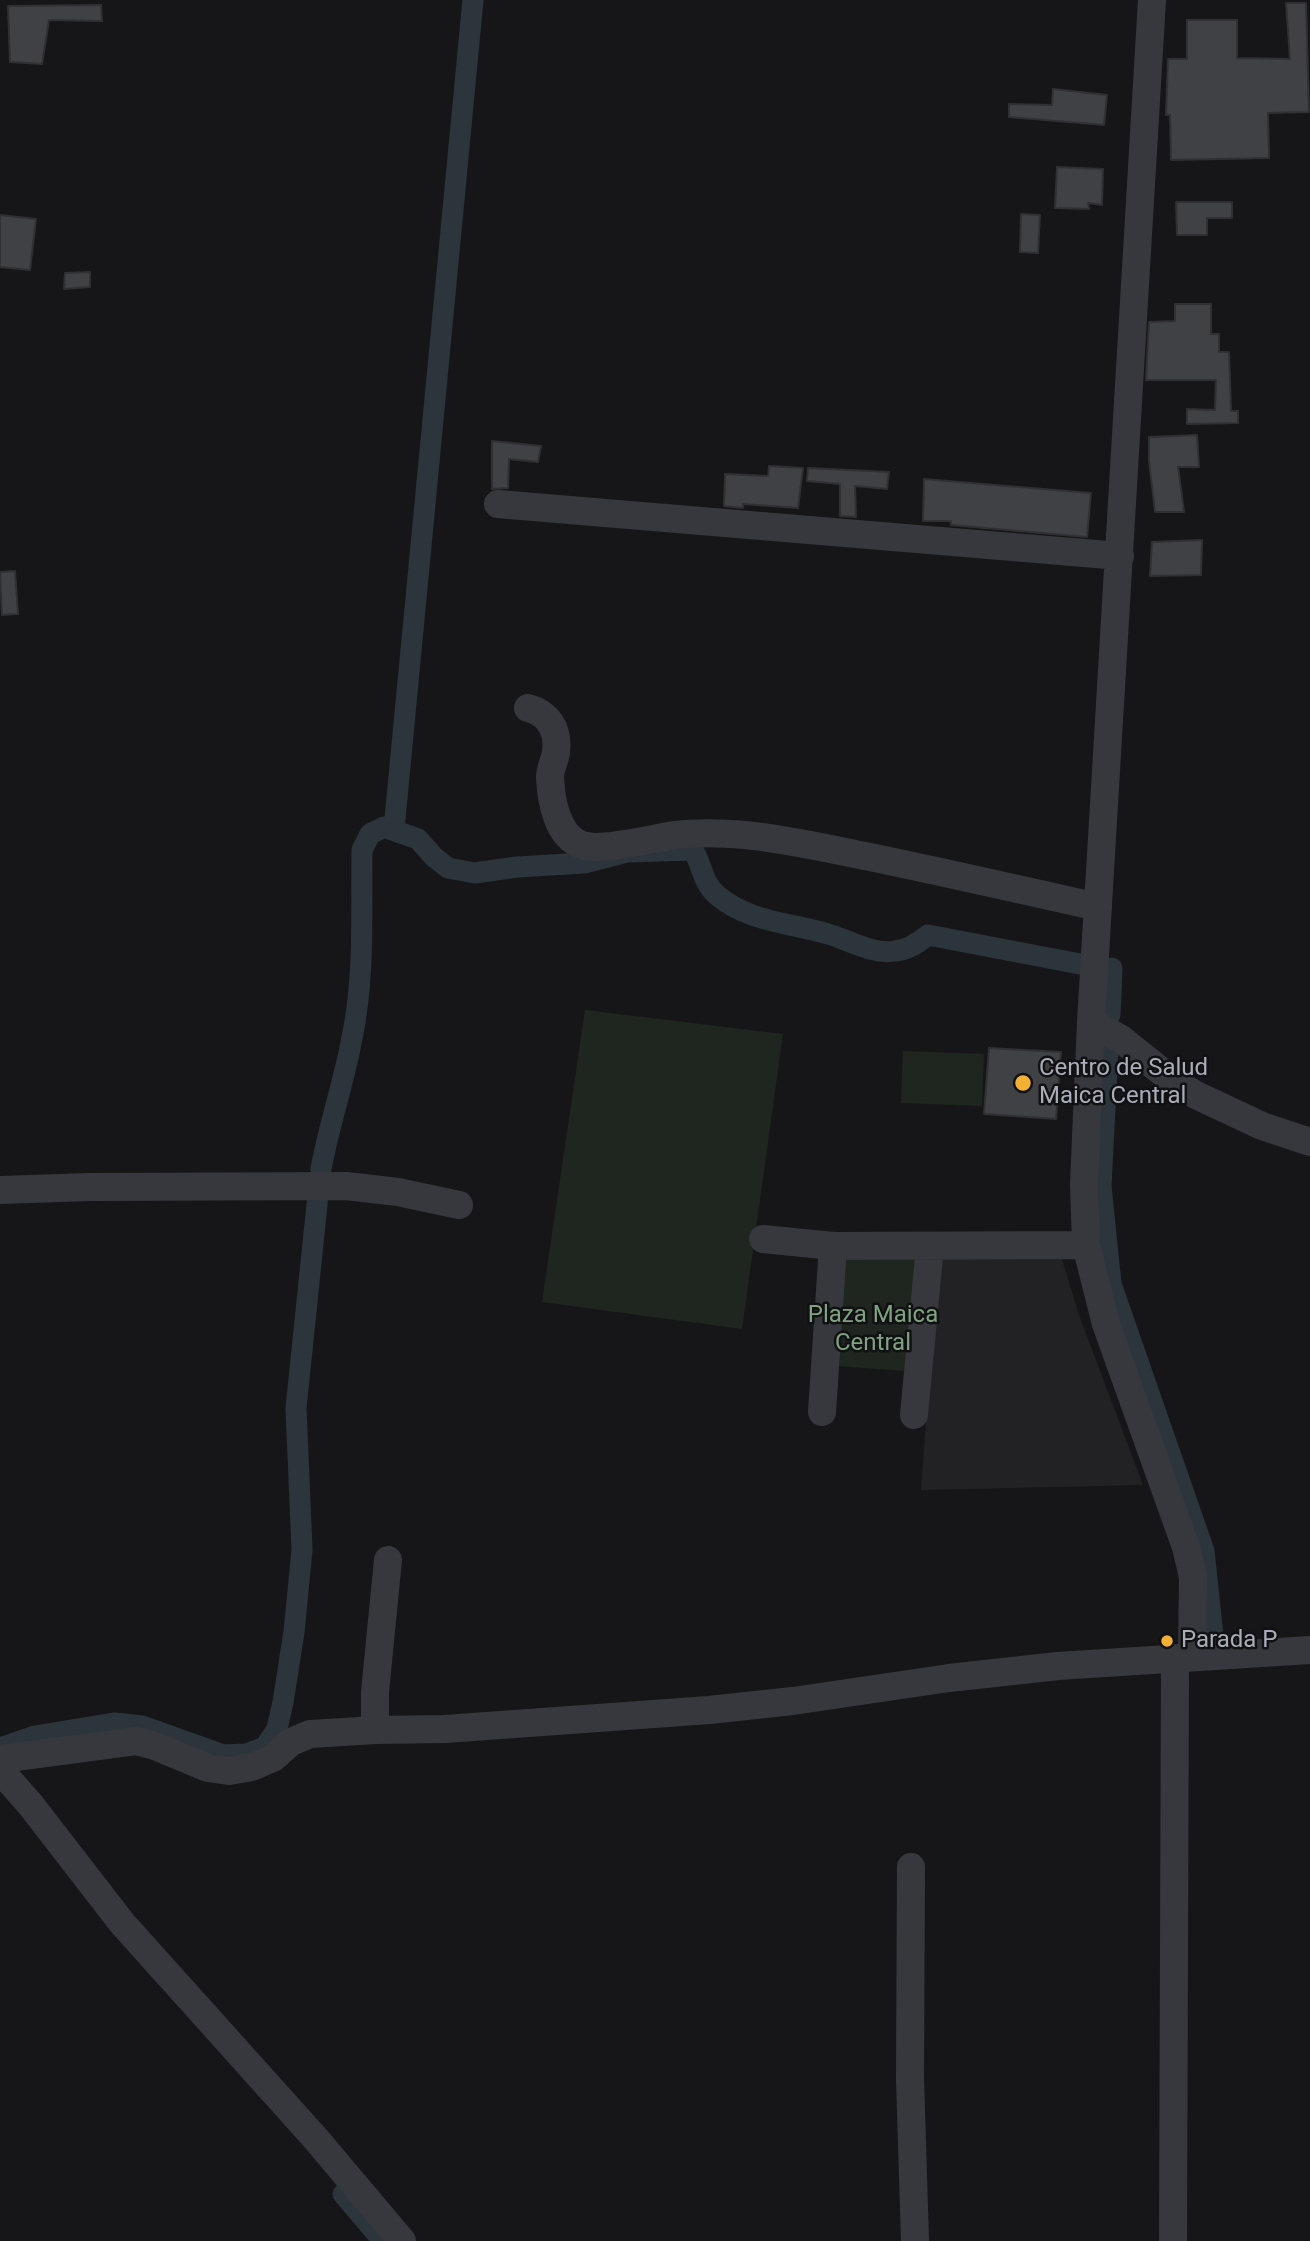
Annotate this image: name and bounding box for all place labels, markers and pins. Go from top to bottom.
place label: Centro de Salud Maica Central [1039,1055,1208,1111]
marker: Centro de Salud Maica Central [1013,1073,1033,1093]
place label: Parada P [1181,1627,1277,1655]
marker: Parada P [1159,1633,1175,1649]

